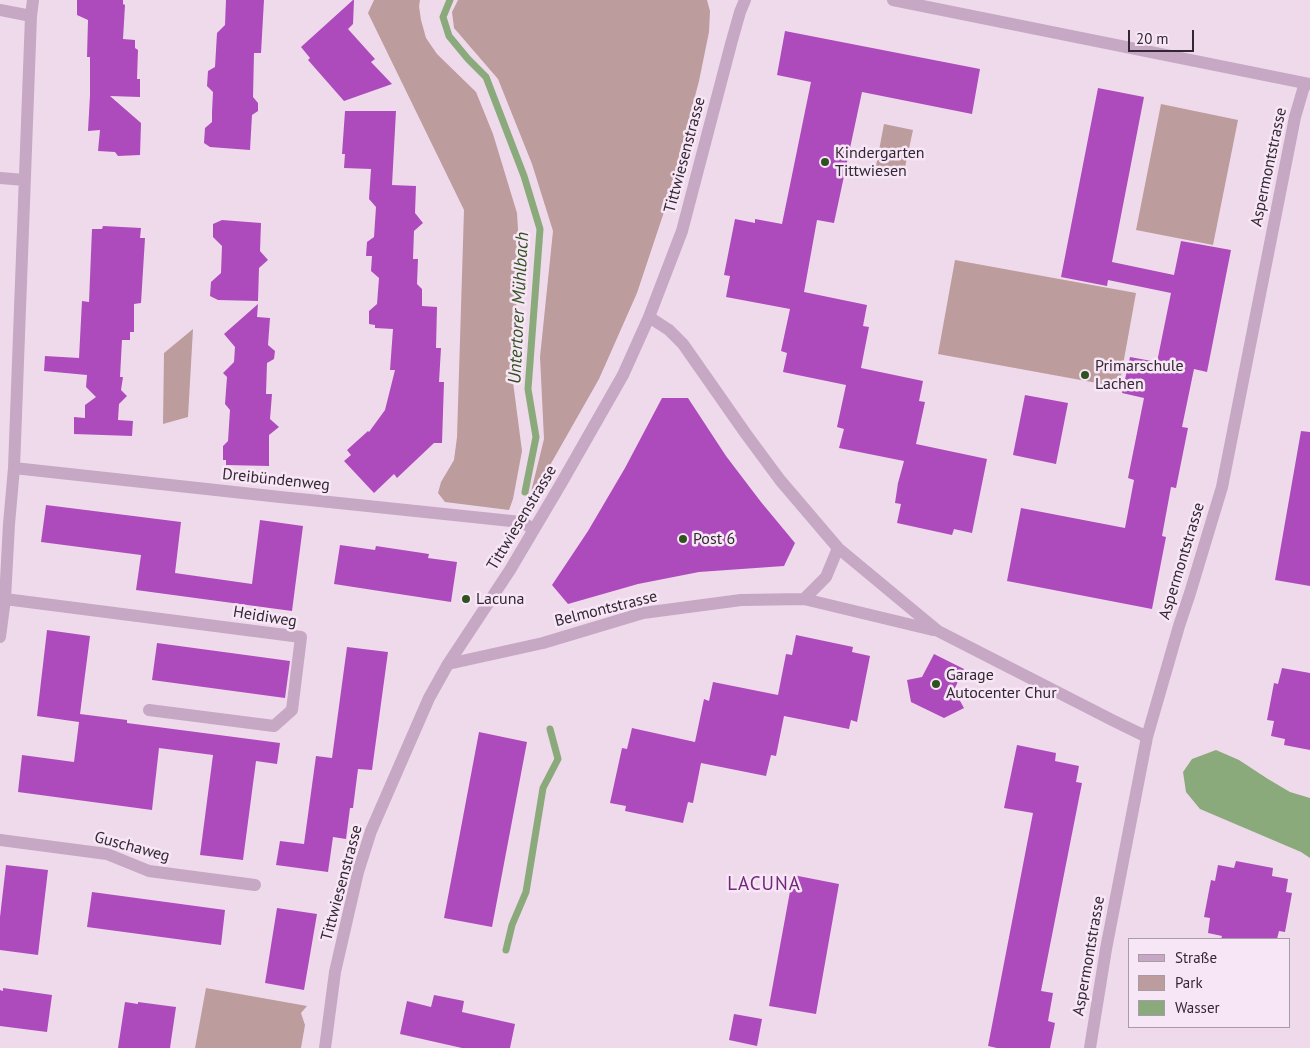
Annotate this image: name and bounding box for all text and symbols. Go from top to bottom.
scale bar [1130,20,1196,52]
text: 20 m [1136,29,1169,48]
street label: Tittwiesenstrasse [660,95,710,215]
street label: Aspermontstrasse [1247,106,1291,228]
place label: Kindergarten Tittwiesen [835,143,925,181]
marker: Kindergarten Tittwiesen [819,156,831,168]
water label: Untertorer Mühlbach [504,231,534,385]
place label: Primarschule Lachen [1095,356,1184,394]
marker: Primarschule Lachen [1079,369,1091,381]
street label: Tittwiesenstrasse [483,462,561,574]
street label: Dreibündenweg [221,465,331,495]
street label: Aspermontstrasse [1155,500,1209,622]
place label: Post 6 [693,529,735,549]
marker: Post 6 [677,533,689,545]
street label: Belmontstrasse [553,587,659,631]
place label: Lacuna [476,589,524,609]
marker: Lacuna [460,593,472,605]
street label: Heidiweg [232,602,298,632]
place label: Garage Autocenter Chur [946,665,1057,703]
marker: Garage Autocenter Chur [930,678,942,690]
street label: Tittwiesenstrasse [317,823,367,943]
street label: Guschaweg [92,828,172,866]
district label: LACUNA [726,874,802,896]
street label: Aspermontstrasse [1069,895,1109,1017]
legend [1128,938,1290,1028]
text: Straße [1175,948,1217,967]
text: Park [1175,973,1203,992]
text: Wasser [1175,998,1220,1017]

